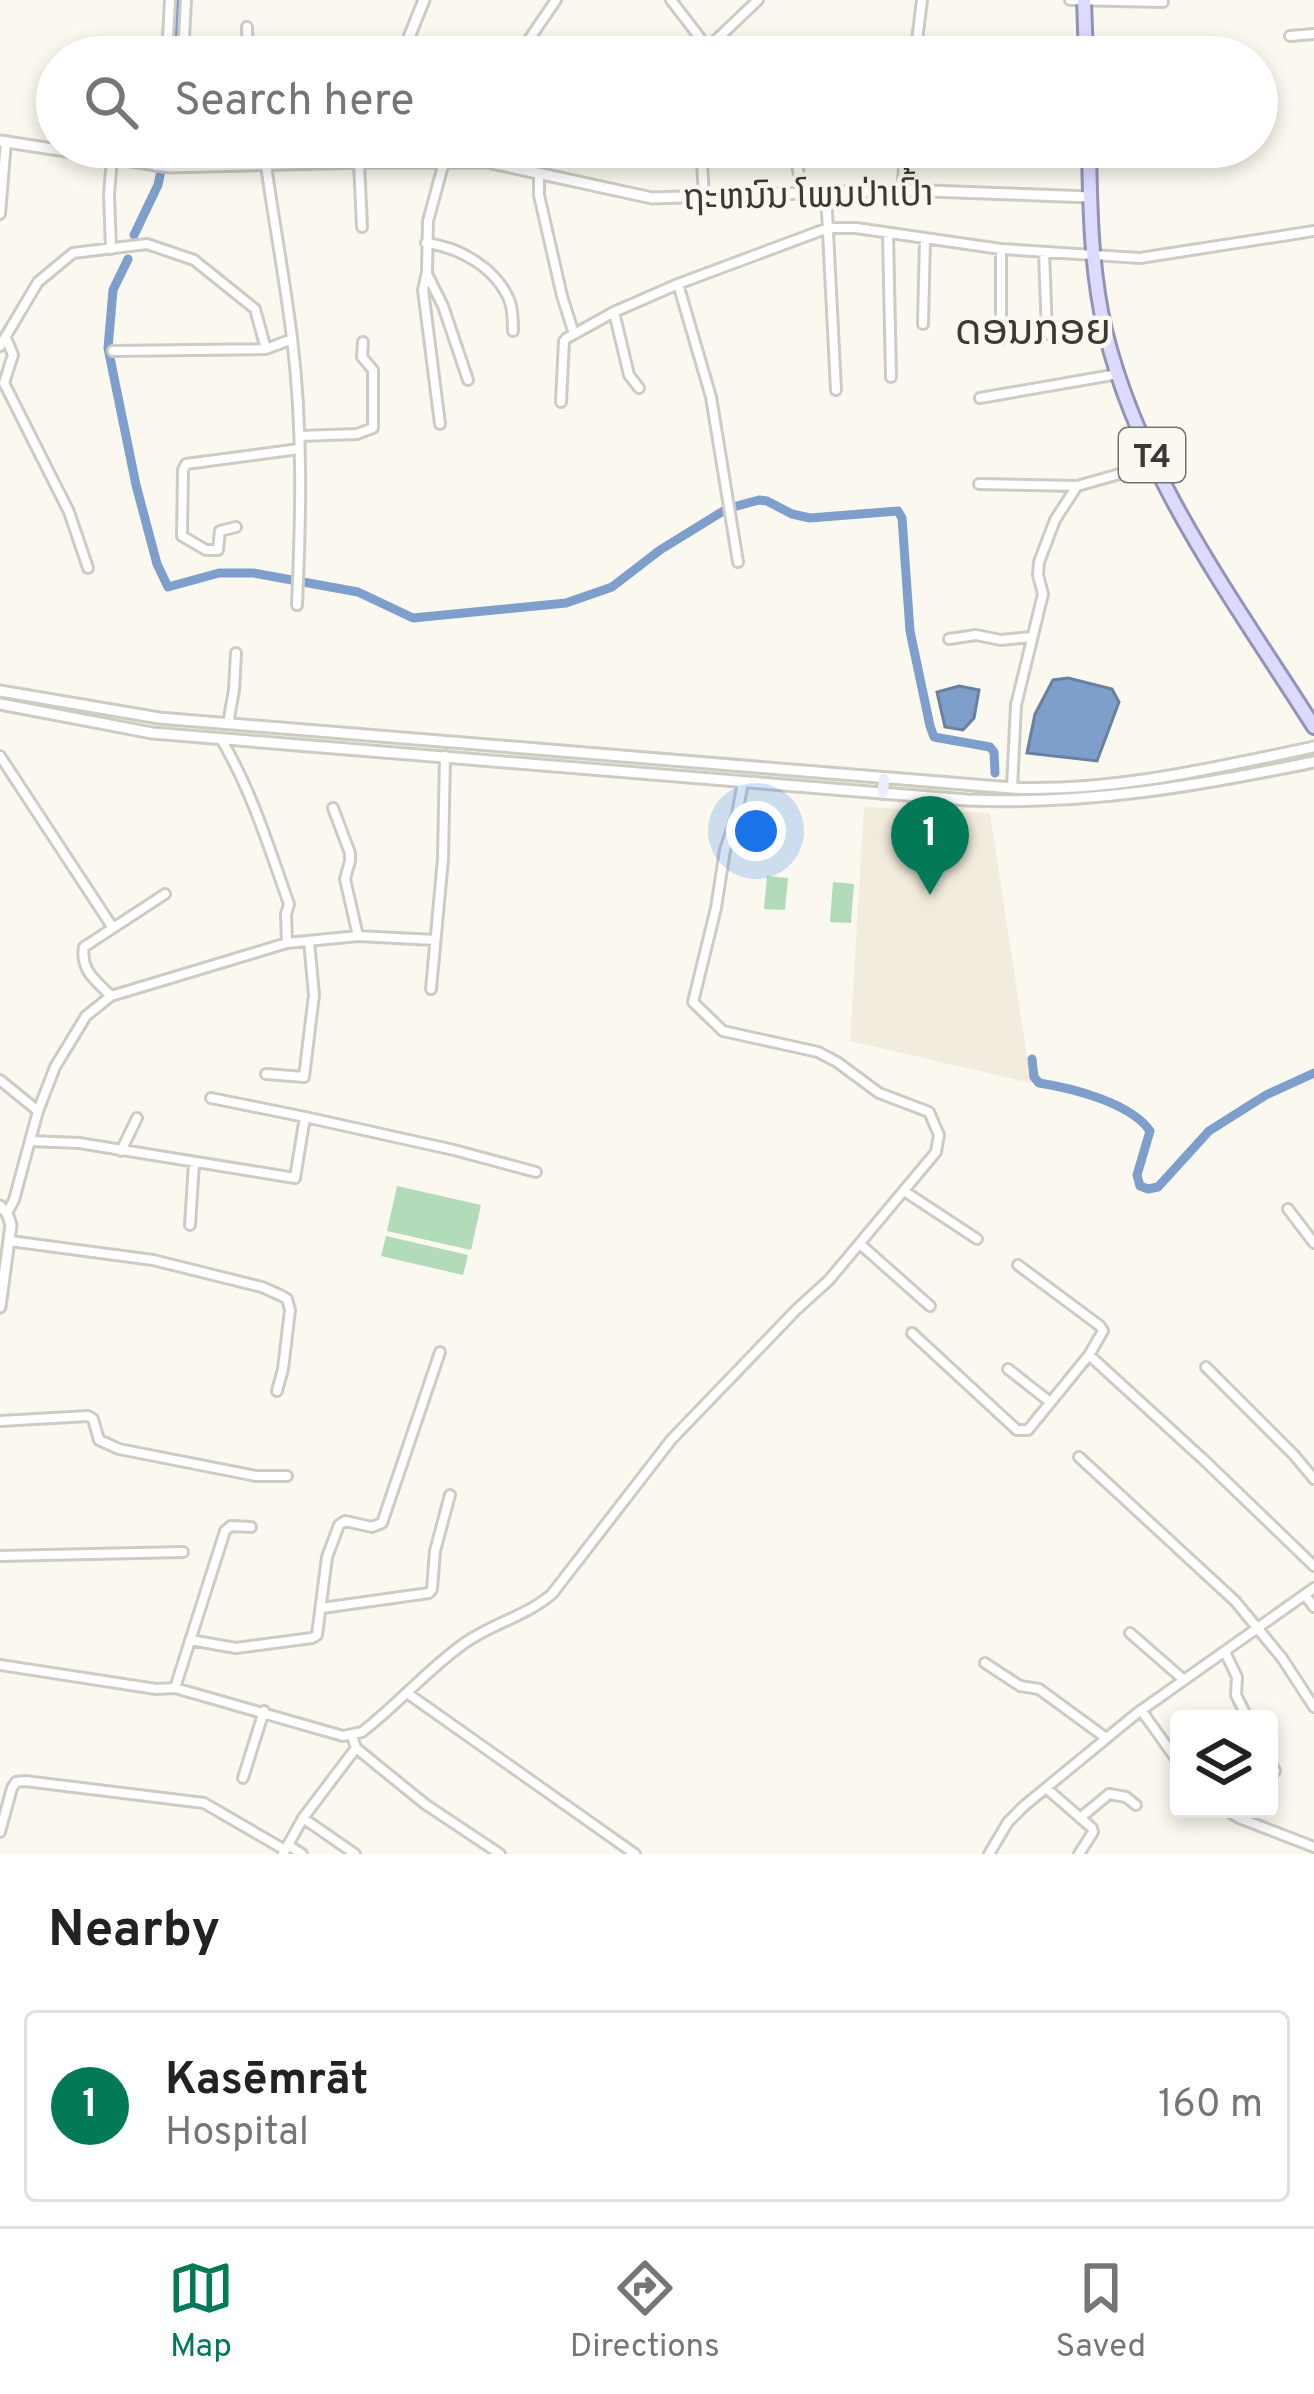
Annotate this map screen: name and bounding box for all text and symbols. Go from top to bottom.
search box [36,36,1278,168]
icon: search [78,69,144,135]
text: Search here [174,74,414,131]
street label: ຖະຫນົນ ໂພນປ່າເປົ້າ [682,167,934,223]
district label: ດອນກອຍ [955,307,1111,360]
road number: T4 [1119,428,1185,482]
pin: 1 [891,796,969,895]
your location [726,801,786,861]
map controls [1170,1710,1278,1818]
button: layers [1170,1710,1278,1818]
text: Nearby [48,1900,220,1965]
text: Kasēmrāt [165,2053,368,2110]
text: 1 [82,2082,98,2131]
text: 160 m [1158,2082,1263,2131]
text: Hospital [165,2110,309,2159]
tab: Map [168,2255,234,2369]
tab: Directions [570,2255,720,2369]
tab: Saved [1055,2255,1146,2369]

